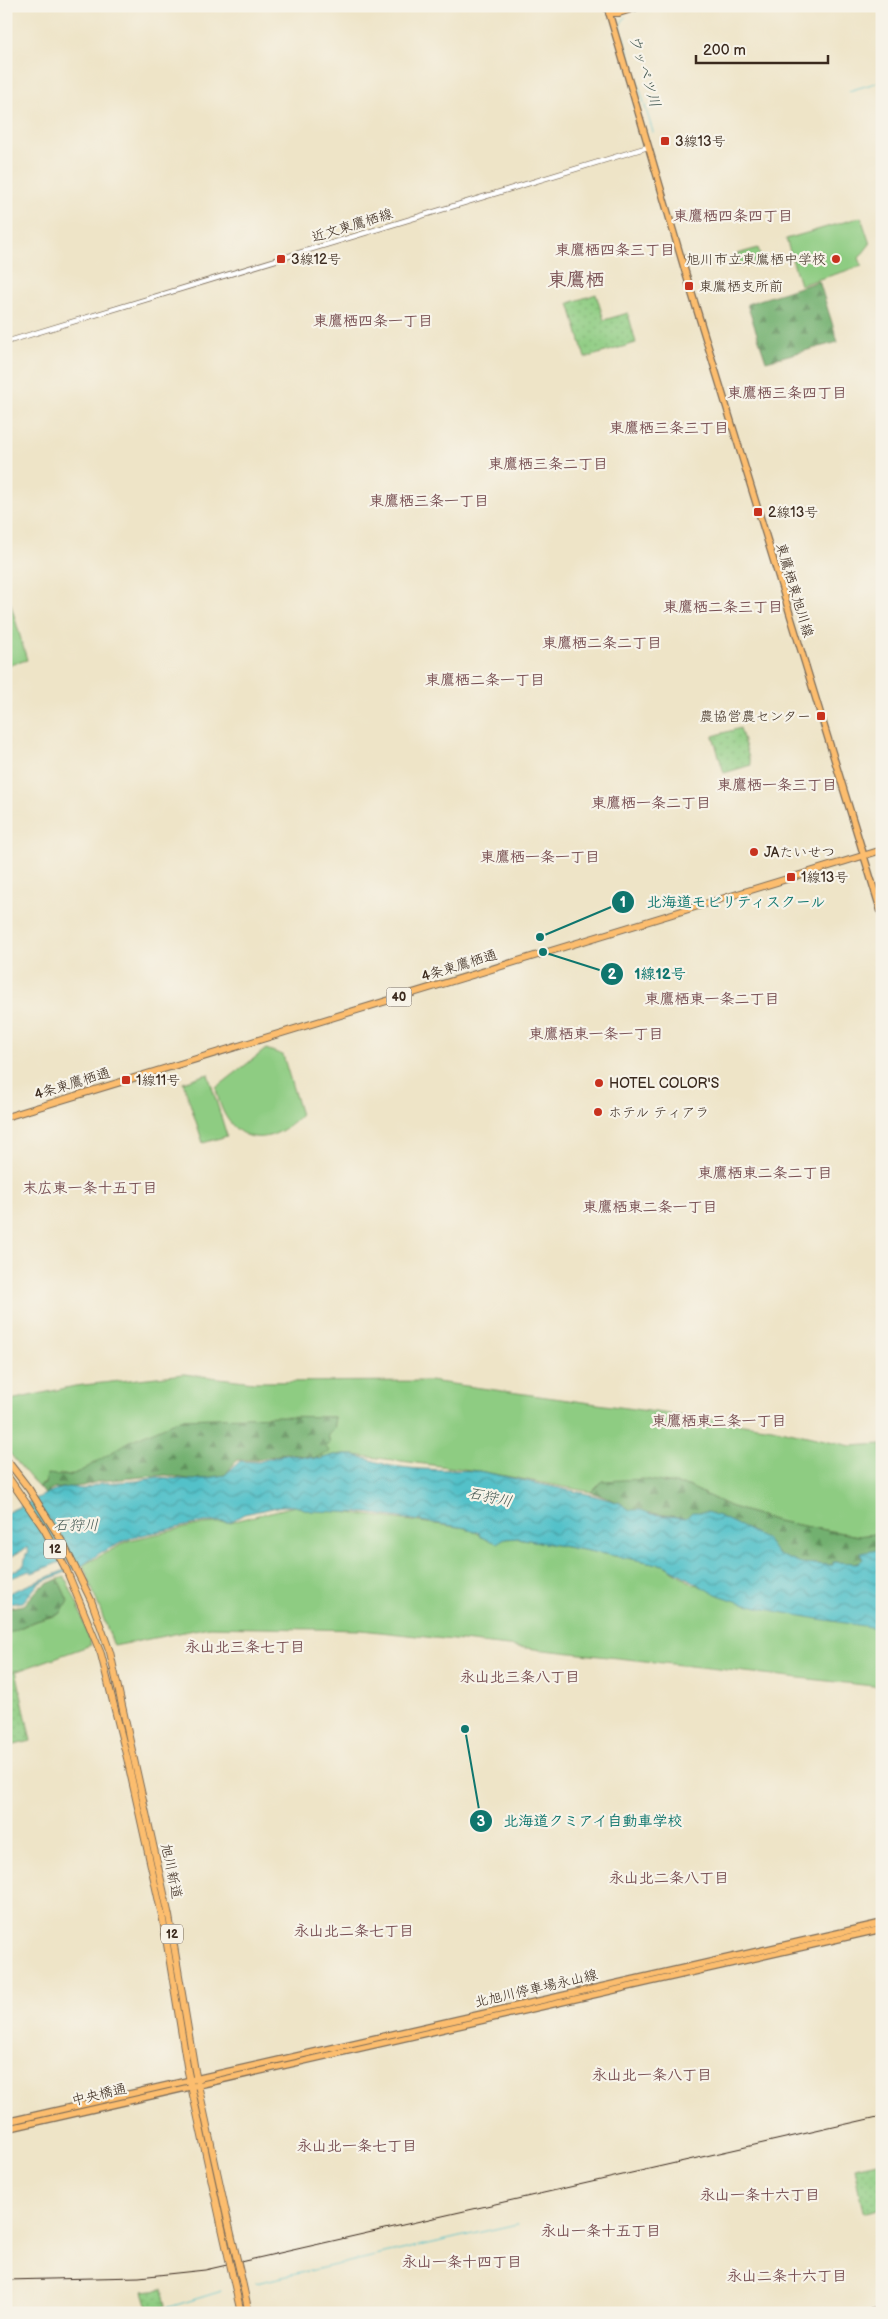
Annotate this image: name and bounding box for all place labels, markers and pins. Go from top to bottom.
place label: 3線13号 [675,133,726,150]
marker: 3線13号 [659,135,671,147]
place label: 3線12号 [291,251,341,268]
place label: 旭川市立東鷹栖中学校 [686,251,826,268]
marker: 3線12号 [275,253,287,265]
marker: 旭川市立東鷹栖中学校 [830,253,842,265]
place label: 東鷹栖支所前 [699,278,783,295]
marker: 東鷹栖支所前 [683,280,695,292]
place label: 2線13号 [768,504,818,521]
marker: 2線13号 [752,506,764,518]
place label: 農協営農センター [700,708,811,725]
marker: 農協営農センター [815,710,827,722]
place label: JAたいせつ [764,844,835,861]
marker: JAたいせつ [748,846,760,858]
place label: 1線13号 [801,869,848,886]
marker: 1線13号 [785,871,797,883]
callout: 北海道モビリティスクール [611,887,836,917]
callout: 1線12号 [599,959,696,989]
place label: 1線11号 [136,1072,180,1089]
marker: 1線11号 [120,1074,132,1086]
place label: HOTEL COLOR'S [609,1075,719,1092]
marker: HOTEL COLOR'S [593,1077,605,1089]
place label: ホテル ティアラ [608,1104,709,1121]
marker: ホテル ティアラ [592,1106,604,1118]
callout: 北海道クミアイ自動車学校 [468,1806,693,1836]

